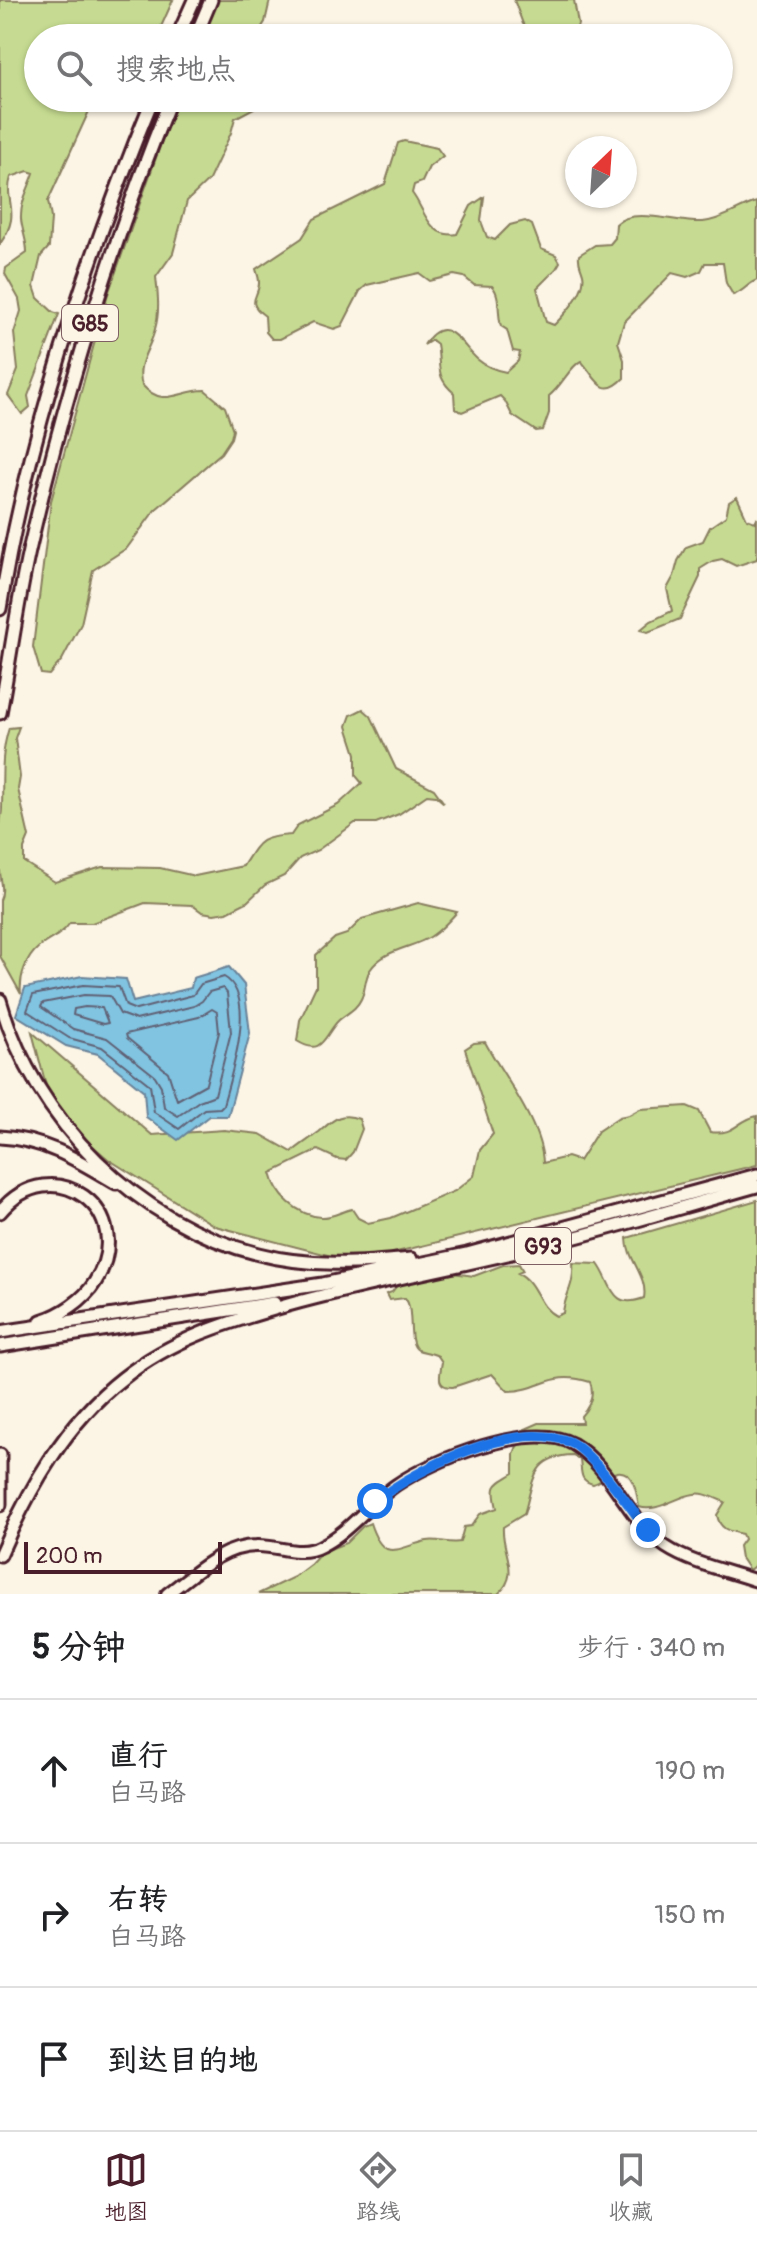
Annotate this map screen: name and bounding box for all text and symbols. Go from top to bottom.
search box [24,24,733,112]
icon: search [52,46,96,90]
text: 搜索地点 [116,51,236,88]
north arrow [565,136,637,208]
road number: G85 [62,305,118,341]
road number: G93 [515,1228,571,1264]
route start [357,1483,393,1519]
route end [630,1512,666,1548]
scale bar [24,1538,222,1574]
text: 200 m [36,1542,103,1570]
text: 5 分钟 [32,1626,126,1669]
text: 步行 · 340 m [577,1632,725,1664]
text: 直行 [108,1737,168,1774]
icon: ahead [32,1749,76,1793]
text: 190 m [655,1755,725,1787]
text: 白马路 [108,1777,186,1809]
text: 右转 [108,1881,168,1918]
icon: right [32,1893,76,1937]
text: 150 m [654,1899,725,1931]
text: 白马路 [108,1921,186,1953]
icon: arrive [32,2037,76,2081]
text: 到达目的地 [108,2042,258,2079]
tab: 地图 [104,2148,148,2226]
tab: 路线 [356,2148,401,2226]
tab: 收藏 [609,2148,653,2226]

